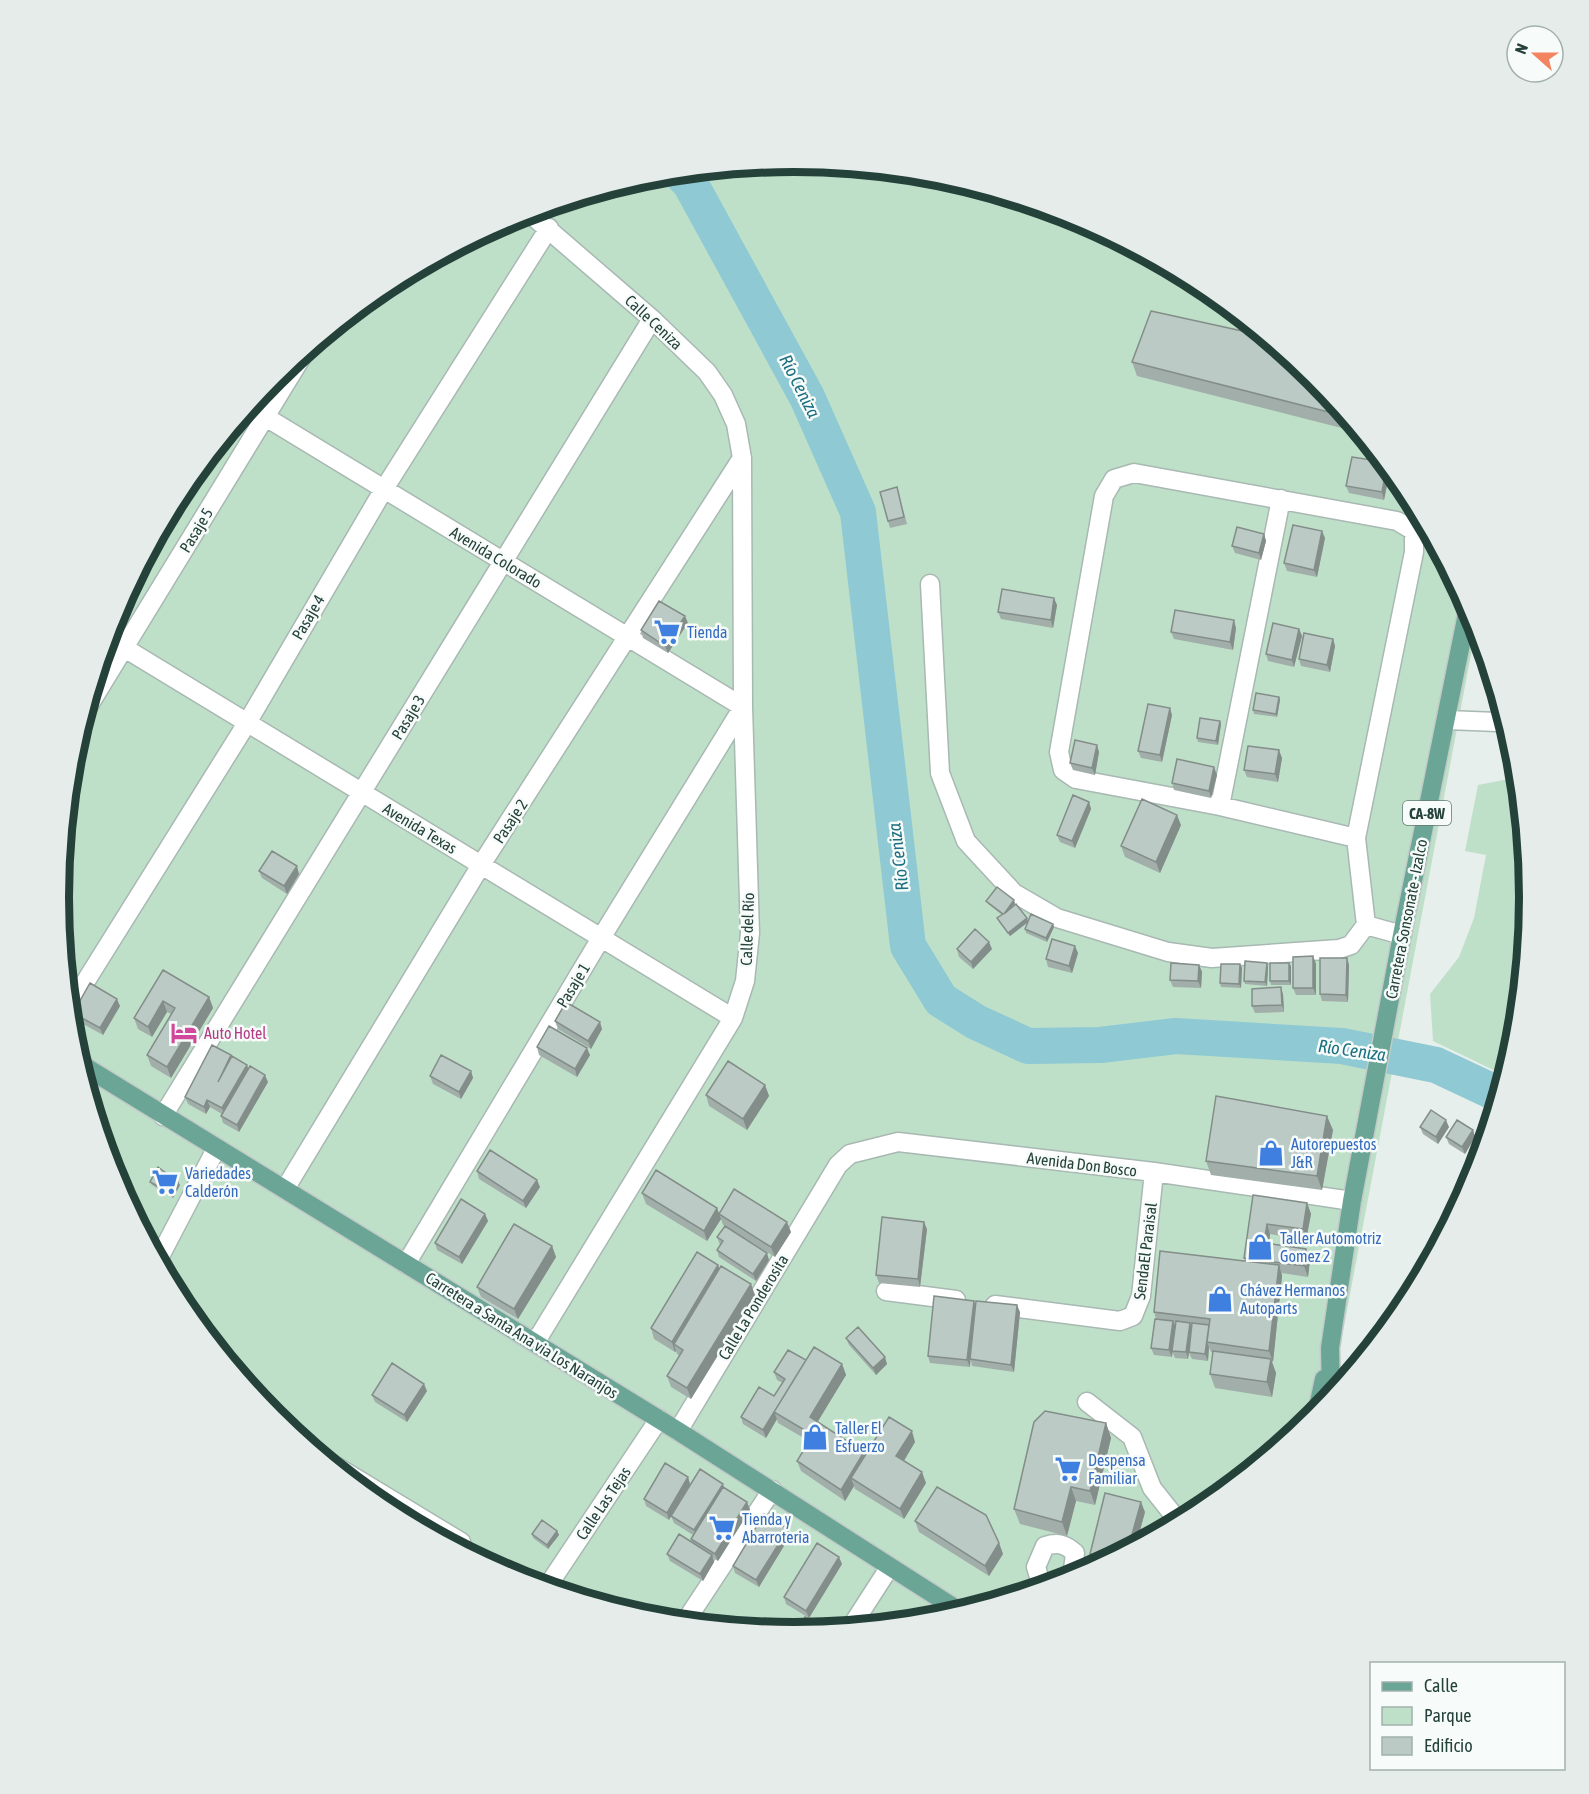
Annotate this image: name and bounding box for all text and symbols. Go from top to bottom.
north arrow [1505,24,1565,84]
text: N [1511,41,1531,56]
street label: Calle Ceniza [622,291,686,353]
water label: Río Ceniza [775,351,825,422]
street label: Pasaje 5 [176,504,217,556]
street label: Avenida Colorado [447,523,545,591]
street label: Pasaje 4 [288,591,329,643]
supermarket icon: Tienda [652,617,682,647]
place label: Tienda [687,623,727,641]
street label: Pasaje 3 [388,691,429,743]
street label: Pasaje 2 [489,796,532,847]
street label: Avenida Texas [380,799,460,857]
road number: CA-8W [1403,801,1451,825]
water label: Río Ceniza [883,821,913,892]
street label: Carretera Sonsonate - Izalco [1382,838,1430,1000]
street label: Calle del Río [737,892,757,966]
street label: Pasaje 1 [553,959,594,1011]
hotel icon: Auto Hotel [169,1018,199,1048]
place label: Auto Hotel [204,1024,267,1042]
water label: Río Ceniza [1317,1035,1388,1065]
place label: Autorepuestos J&R [1291,1135,1377,1171]
shop icon: Autorepuestos J&R [1256,1138,1286,1168]
street label: Avenida Don Bosco [1026,1148,1138,1180]
place label: Variedades Calderón [185,1164,251,1200]
supermarket icon: Variedades Calderón [150,1167,180,1197]
street label: SendaEl Paraisal [1130,1201,1160,1301]
place label: Taller Automotriz Gomez 2 [1280,1229,1381,1265]
shop icon: Taller Automotriz Gomez 2 [1245,1232,1275,1262]
street label: Calle La Ponderosita [714,1251,792,1363]
street label: Carretera a Santa Ana via Los Naranjos [422,1268,622,1403]
place label: Chávez Hermanos Autoparts [1240,1281,1346,1318]
shop icon: Chávez Hermanos Autoparts [1205,1284,1235,1314]
place label: Taller El Esfuerzo [835,1419,885,1455]
shop icon: Taller El Esfuerzo [800,1422,830,1452]
place label: Despensa Familiar [1088,1451,1146,1487]
supermarket icon: Despensa Familiar [1053,1454,1083,1484]
street label: Calle Las Tejas [572,1463,635,1543]
place label: Tienda y Abarroteria [742,1510,809,1546]
supermarket icon: Tienda y Abarroteria [707,1513,737,1543]
legend [1370,1662,1565,1770]
text: Calle [1424,1675,1458,1696]
text: Parque [1424,1705,1472,1726]
text: Edificio [1424,1735,1473,1756]

